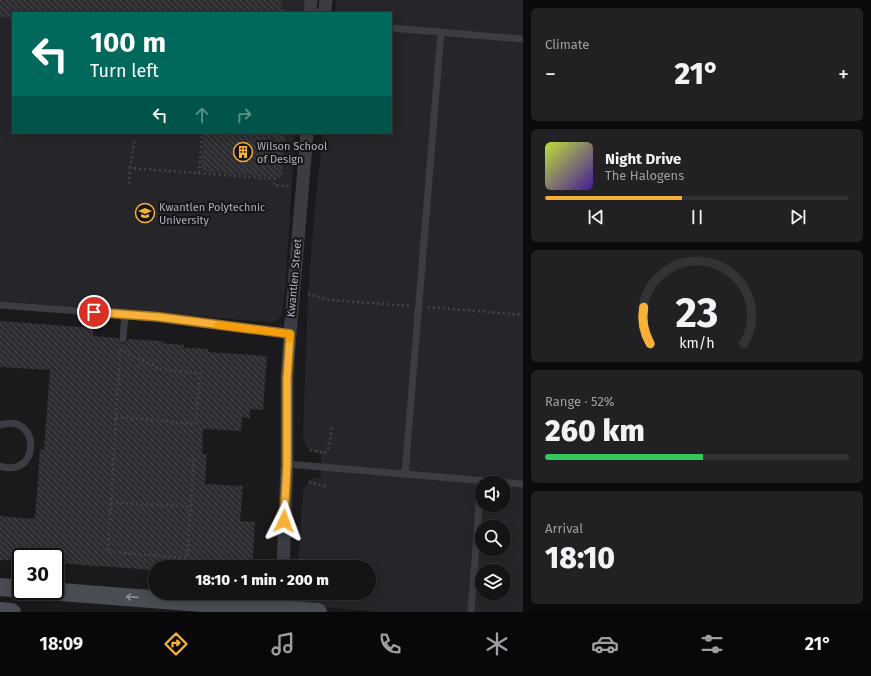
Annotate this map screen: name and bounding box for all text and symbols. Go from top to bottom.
text: 100 m [90,26,166,59]
icon: left [24,28,76,80]
text: Climate [545,37,589,52]
text: 21° [675,56,719,92]
text: Turn left [90,60,159,82]
text: − [545,61,556,88]
text: + [838,61,849,88]
icon: left [149,104,171,126]
icon: ahead [191,104,213,126]
icon: right [233,104,255,126]
place label: Wilson School of Design [257,140,327,166]
building icon: Wilson School of Design [232,141,254,163]
text: Night Drive [605,150,681,168]
text: The Halogens [605,168,684,183]
place label: Kwantlen Polytechnic University [159,201,265,227]
school or university icon: Kwantlen Polytechnic University [134,202,156,224]
icon: previous [585,206,607,228]
icon: pause [686,206,708,228]
icon: next [787,206,809,228]
street label: Kwantlen Street [285,238,304,318]
text: 23 [676,288,718,338]
pin [77,295,111,329]
icon: arrive [83,301,105,323]
text: km/h [679,335,715,352]
text: Range · 52% [545,394,615,409]
text: 260 km [545,413,645,449]
map controls [475,476,511,600]
button: sound [475,476,511,512]
position arrow [263,500,305,542]
button: search [475,520,511,556]
text: Arrival [545,521,583,536]
text: 18:10 [545,540,615,576]
speed limit sign: 30 [12,548,64,600]
button: layers [475,564,511,600]
text: 18:10 · 1 min · 200 m [195,571,329,589]
one-way arrow [126,594,139,601]
icon: directions [162,630,190,658]
icon: music [269,630,297,658]
icon: phone [376,630,404,658]
icon: climate [483,630,511,658]
icon: car [591,630,619,658]
icon: filters [698,630,726,658]
text: 18:09 [40,633,83,655]
text: 21° [805,633,831,655]

